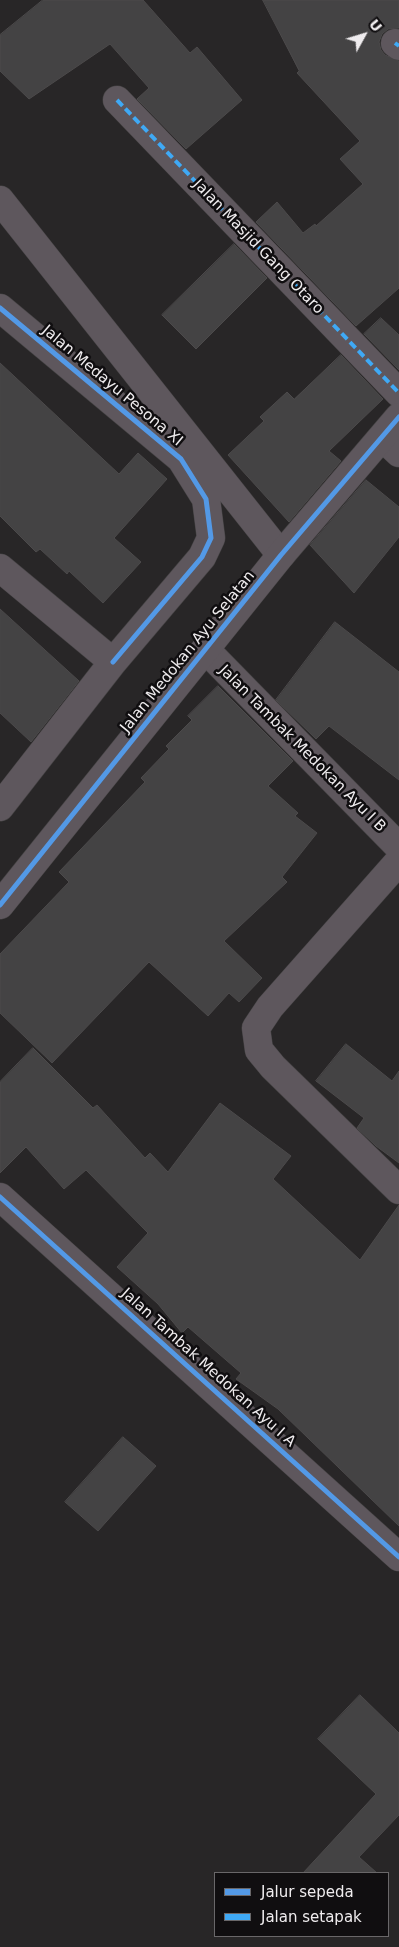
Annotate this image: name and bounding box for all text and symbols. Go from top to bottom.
north arrow [339,10,389,60]
text: U [366,16,385,35]
street label: Jalan Masjid Gang Otaro [189,176,327,318]
street label: Jalan Medayu Pesona XI [38,322,186,450]
street label: Jalan Medokan Ayu Selatan [117,567,259,737]
street label: Jalan Tambak Medokan Ayu I B [215,662,389,836]
street label: Jalan Tambak Medokan Ayu I A [117,1285,299,1451]
legend [214,1872,389,1937]
text: Jalur sepeda [261,1883,354,1901]
text: Jalan setapak [261,1908,362,1926]

